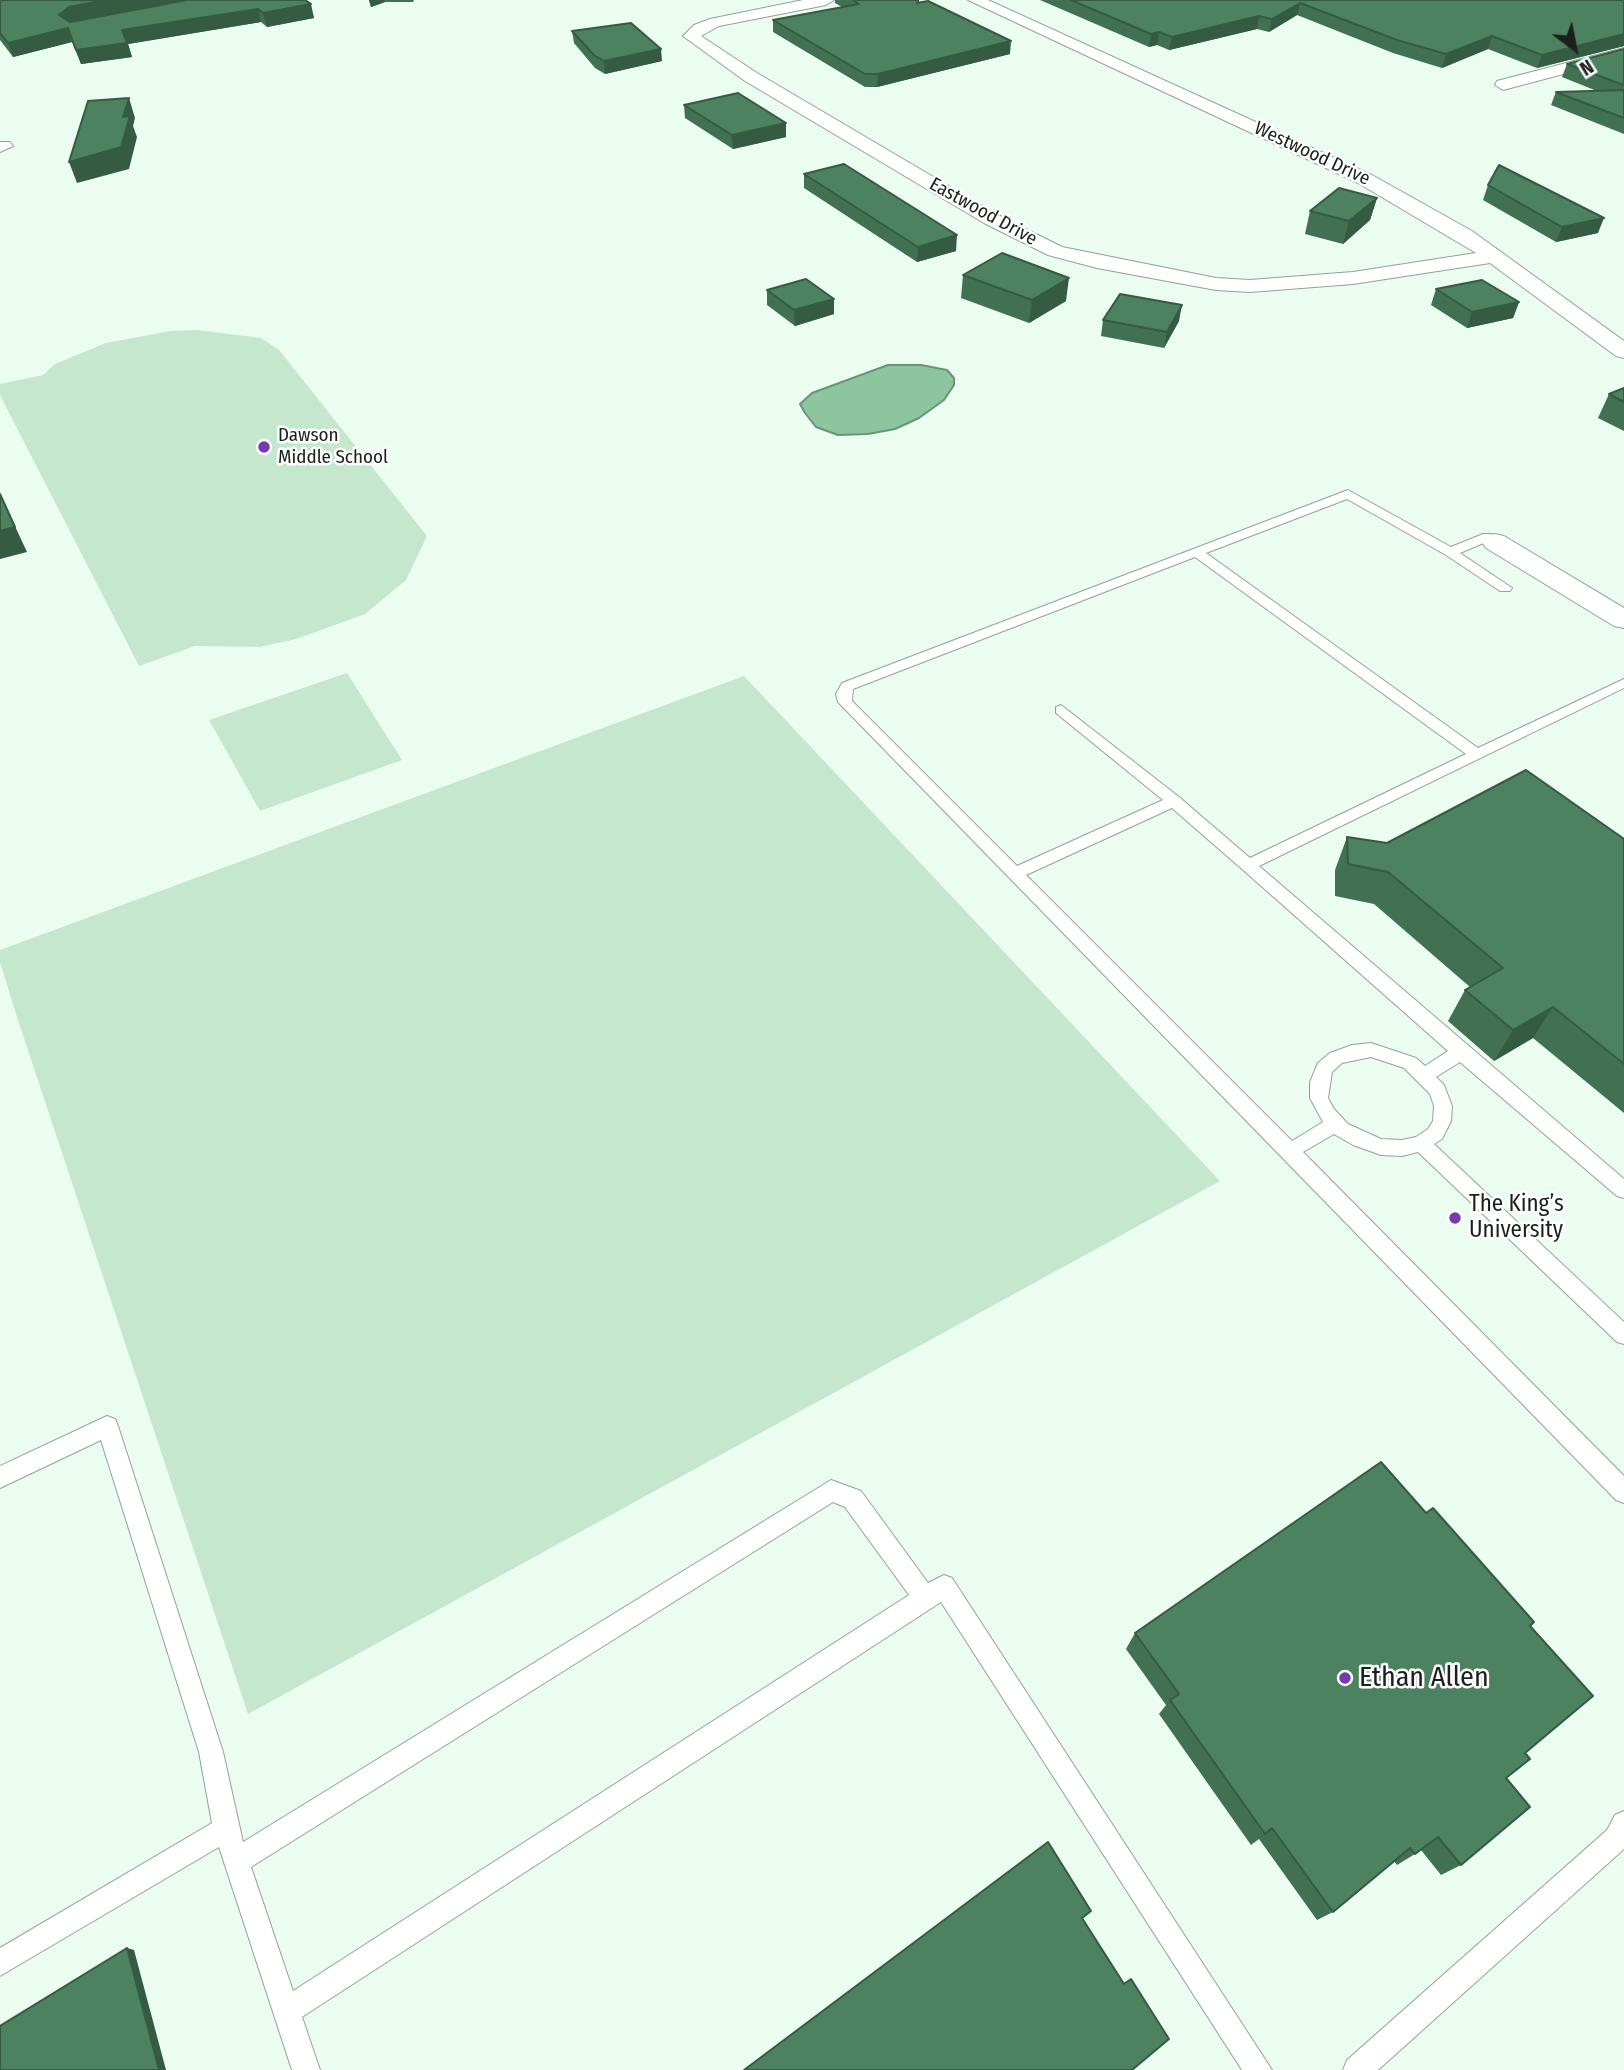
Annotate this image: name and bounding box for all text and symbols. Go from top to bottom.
north arrow [1540,14,1610,84]
text: N [1575,54,1597,80]
street label: Westwood Drive [1251,117,1373,191]
street label: Eastwood Drive [925,173,1041,251]
place label: Dawson Middle School [278,425,388,469]
marker: Dawson Middle School [256,439,272,455]
place label: The King’s University [1469,1191,1564,1245]
marker: The King’s University [1447,1210,1463,1226]
place label: Ethan Allen [1359,1661,1489,1695]
marker: Ethan Allen [1337,1670,1353,1686]

